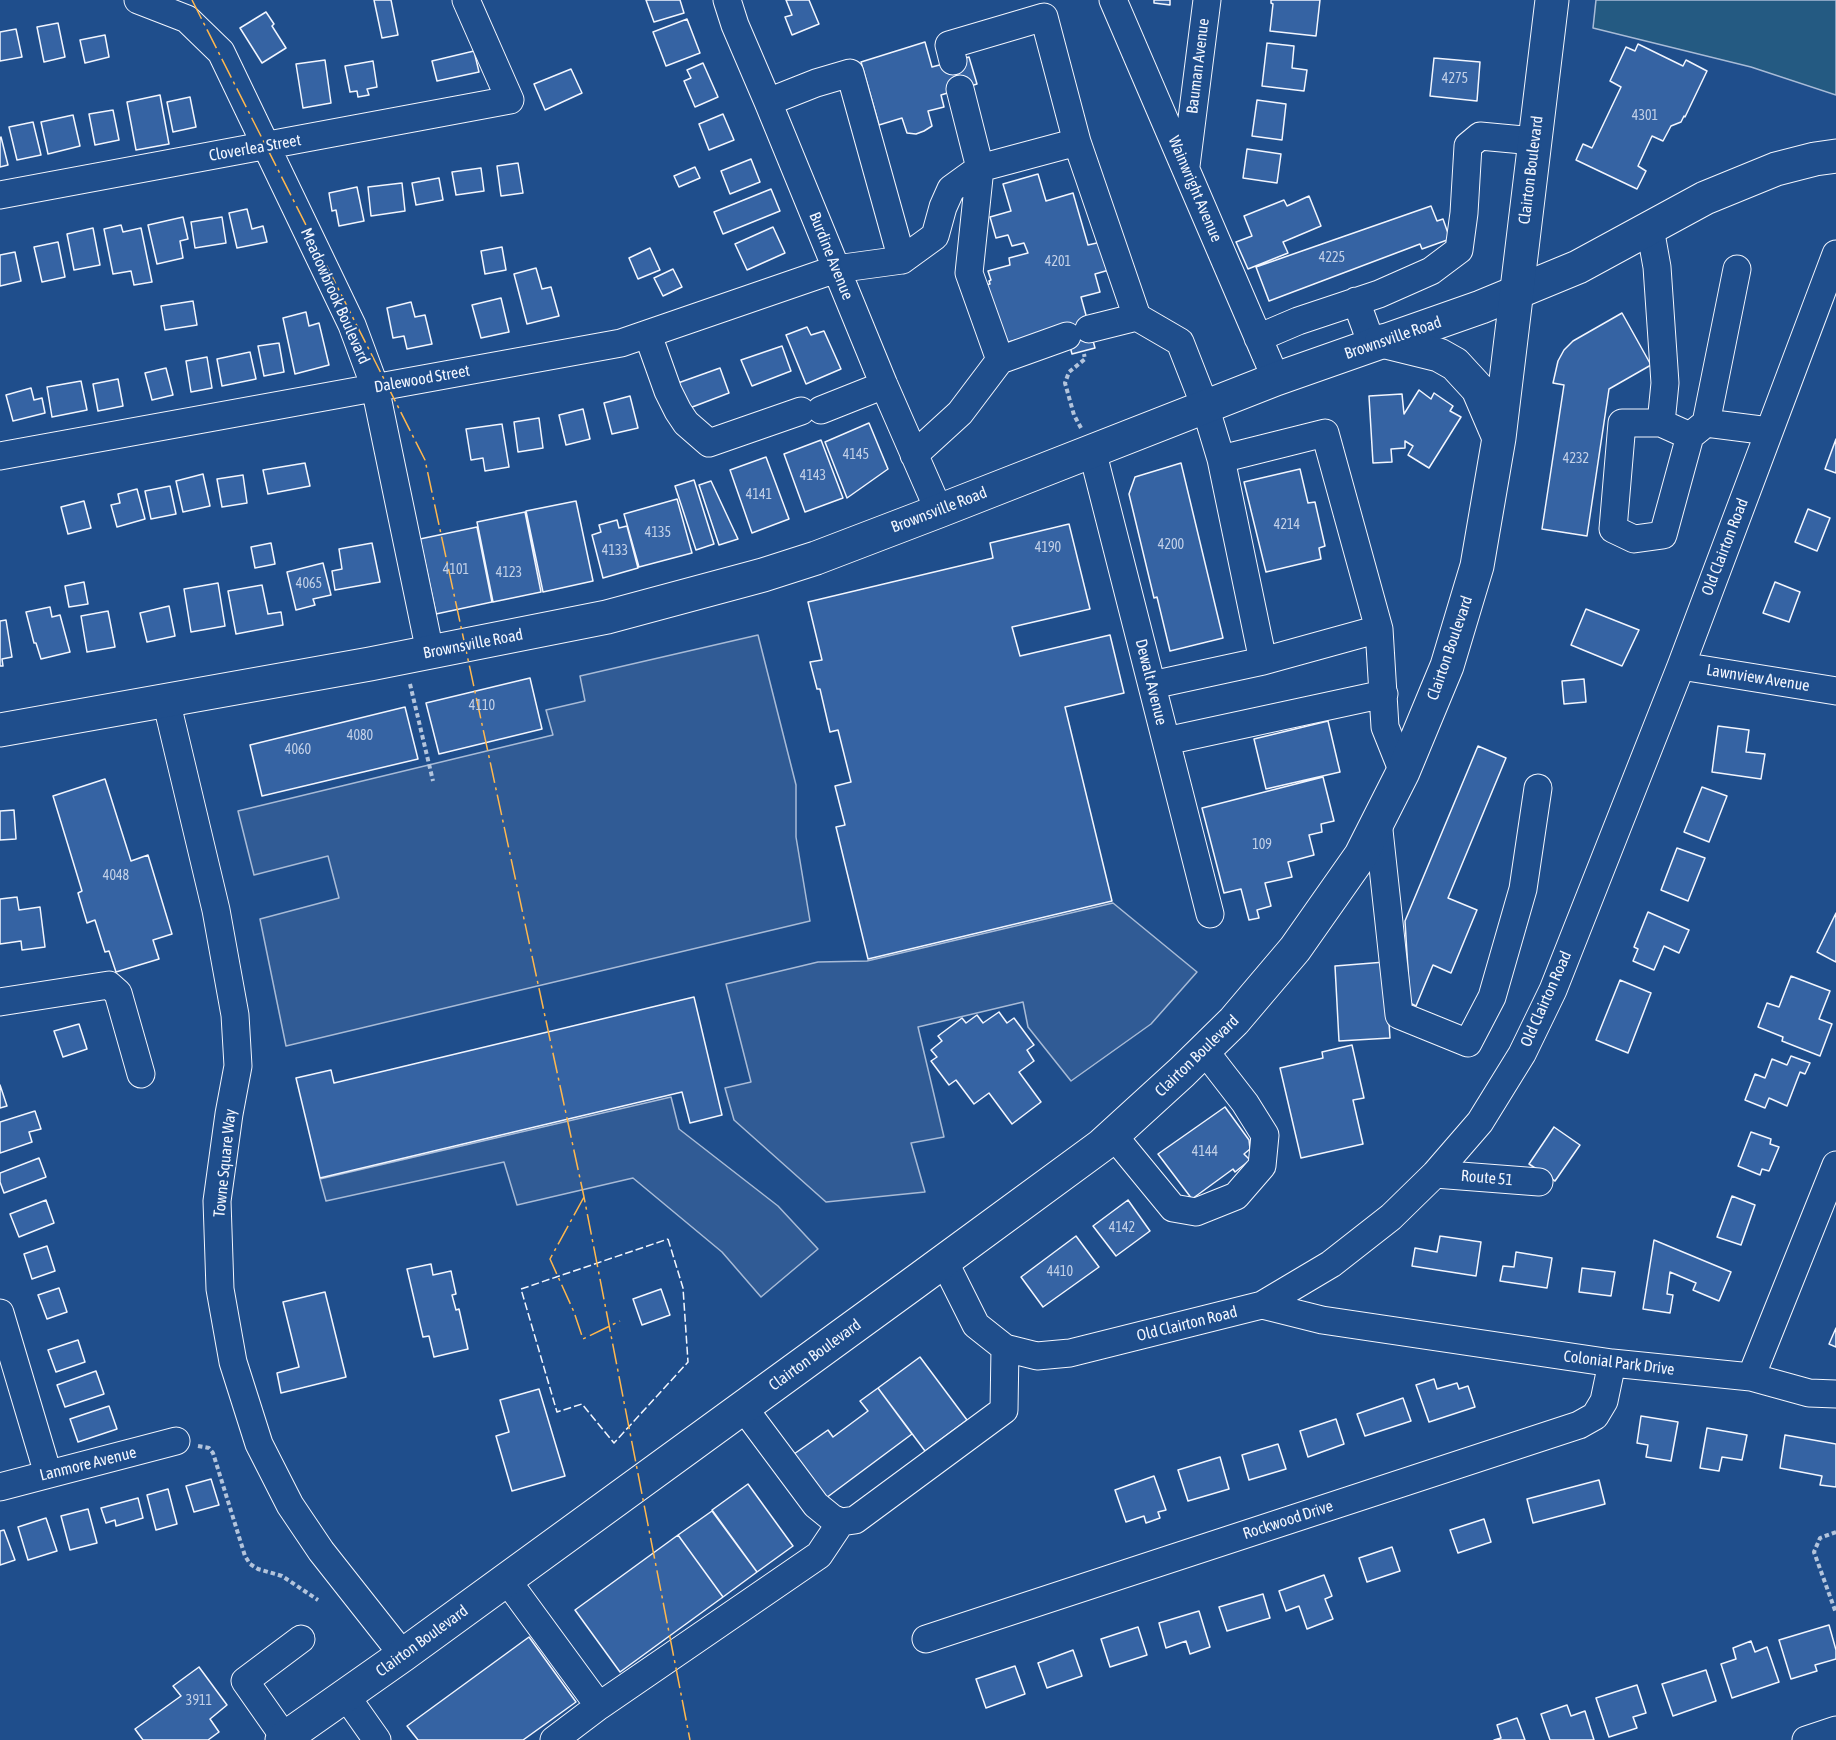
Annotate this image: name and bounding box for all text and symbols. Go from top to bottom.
street label: Bauman Avenue [1183,17,1213,115]
house number: 4275 [1442,71,1468,87]
house number: 4301 [1632,108,1658,124]
street label: Clairton Boulevard [1515,115,1547,225]
street label: Cloverlea Street [207,130,303,166]
street label: Wainwright Avenue [1164,133,1226,245]
street label: Burdine Avenue [805,209,857,303]
street label: Meadowbrook Boulevard [296,225,374,367]
house number: 4225 [1319,250,1345,266]
house number: 4201 [1045,254,1071,270]
street label: Brownsville Road [1342,312,1444,364]
street label: Dalewood Street [373,361,471,397]
house number: 4145 [843,447,869,463]
house number: 4232 [1563,451,1589,467]
house number: 4143 [800,468,826,484]
street label: Brownsville Road [888,483,990,537]
house number: 4141 [746,487,772,503]
street label: Old Clairton Road [1698,496,1752,598]
house number: 4214 [1274,517,1300,533]
house number: 4135 [645,525,671,541]
house number: 4200 [1158,537,1184,553]
house number: 4190 [1035,540,1061,556]
house number: 4133 [602,543,628,559]
house number: 4101 [443,562,469,578]
house number: 4123 [496,565,522,581]
house number: 4065 [296,576,322,592]
street label: Clairton Boulevard [1423,593,1477,703]
street label: Brownsville Road [421,625,525,663]
street label: Dewalt Avenue [1131,637,1171,727]
street label: Lawnview Avenue [1705,660,1811,696]
house number: 4110 [469,698,495,714]
house number: 4080 [347,728,373,744]
house number: 4060 [285,742,311,758]
house number: 109 [1252,837,1272,853]
house number: 4048 [103,868,129,884]
street label: Old Clairton Road [1516,948,1576,1050]
street label: Clairton Boulevard [1151,1011,1243,1101]
street label: Towne Square Way [210,1108,240,1218]
house number: 4144 [1192,1144,1218,1160]
street label: Route 51 [1460,1166,1514,1190]
house number: 4142 [1109,1220,1135,1236]
house number: 4410 [1047,1264,1073,1280]
street label: Old Clairton Road [1135,1302,1239,1346]
street label: Clairton Boulevard [765,1315,865,1395]
street label: Colonial Park Drive [1562,1347,1676,1379]
street label: Lanmore Avenue [38,1443,138,1485]
street label: Rockwood Drive [1240,1496,1336,1544]
street label: Clairton Boulevard [372,1601,472,1681]
house number: 3911 [186,1693,212,1709]

